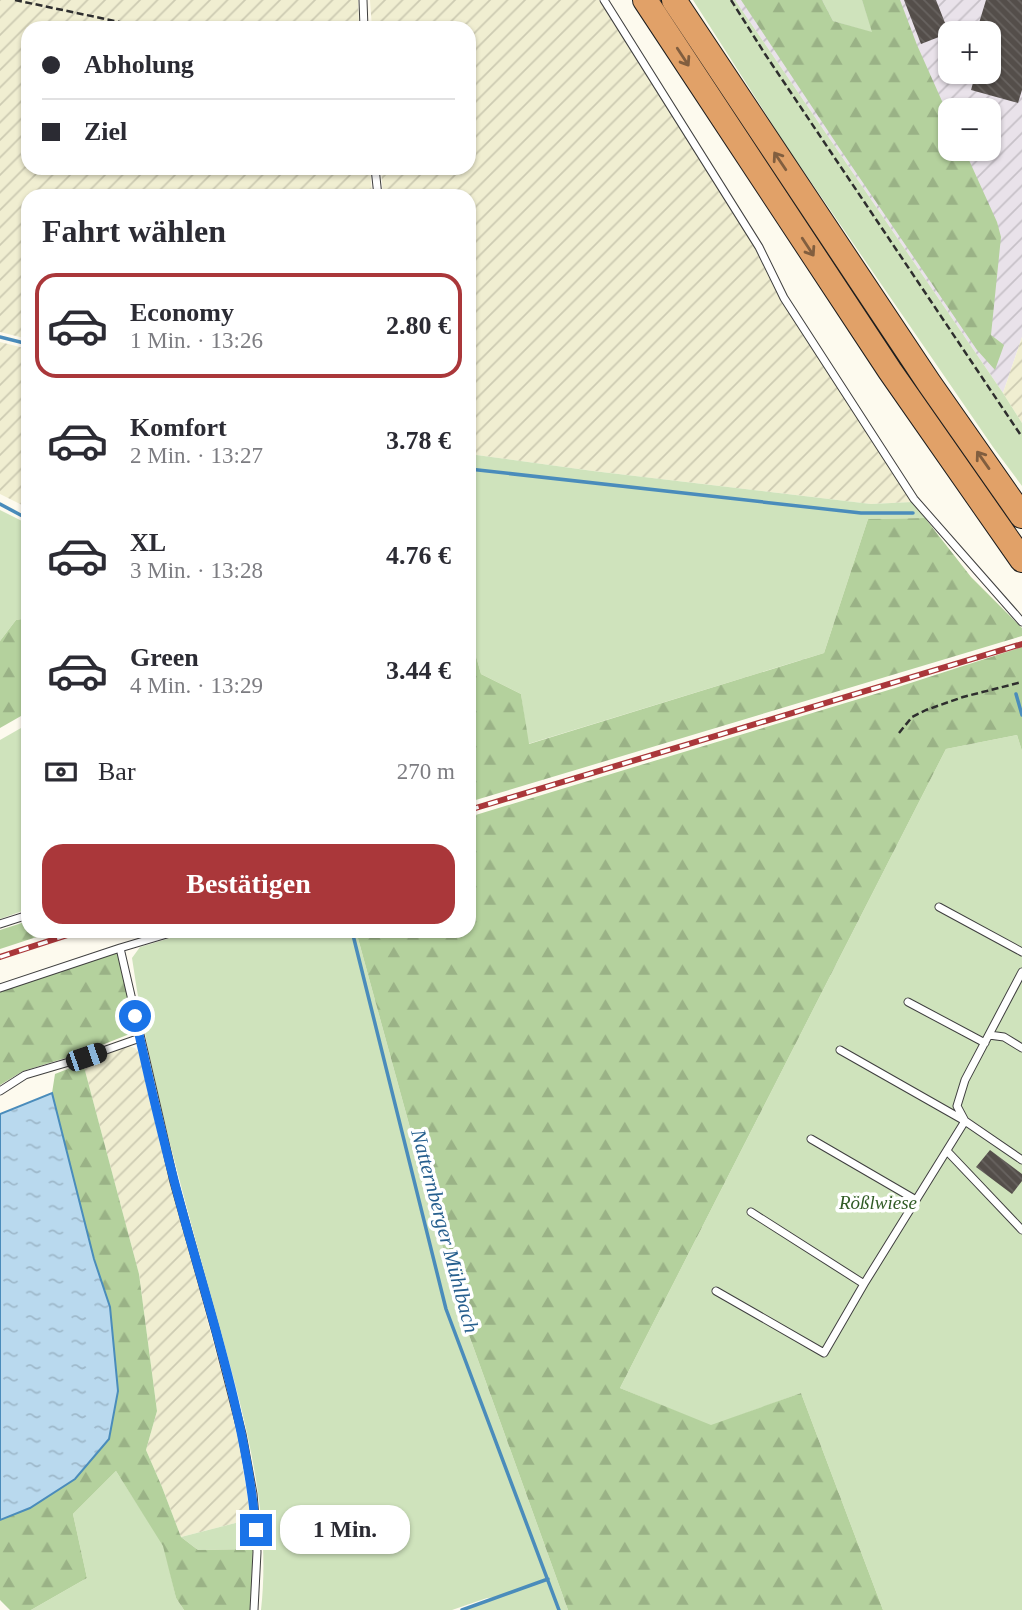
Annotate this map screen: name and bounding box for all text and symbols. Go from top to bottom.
map controls [938,21,1001,161]
button: + [938,21,1001,84]
one-way arrow [676,47,690,66]
text: Abholung [84,50,194,79]
button: − [938,98,1001,161]
text: Ziel [84,117,127,146]
one-way arrow [773,152,788,171]
text: Fahrt wählen [42,213,226,249]
one-way arrow [801,237,815,256]
icon: car [46,294,109,357]
text: Economy [130,298,234,327]
text: 2.80 € [386,311,451,340]
text: 1 Min. · 13:26 [130,328,263,353]
icon: car [46,409,109,472]
text: Komfort [130,413,227,442]
text: 3.78 € [386,426,451,455]
text: 2 Min. · 13:27 [130,443,263,468]
one-way arrow [976,451,990,470]
icon: car [46,524,109,587]
text: XL [130,528,166,557]
text: 4.76 € [386,541,451,570]
text: 3 Min. · 13:28 [130,558,263,583]
icon: car [46,639,109,702]
text: Green [130,643,199,672]
text: 3.44 € [386,656,451,685]
text: 4 Min. · 13:29 [130,673,263,698]
icon: cash [42,753,80,791]
text: Bar [98,757,136,786]
text: 270 m [397,759,455,784]
button: Bestätigen [42,844,455,924]
route start [119,1000,151,1032]
car [63,1040,110,1074]
water label: Natternberger Mühlbach [406,1126,484,1335]
park label: Rößlwiese [838,1192,917,1213]
callout: 1 Min. [280,1506,410,1554]
route end [240,1514,272,1546]
text: 1 Min. [313,1517,377,1542]

